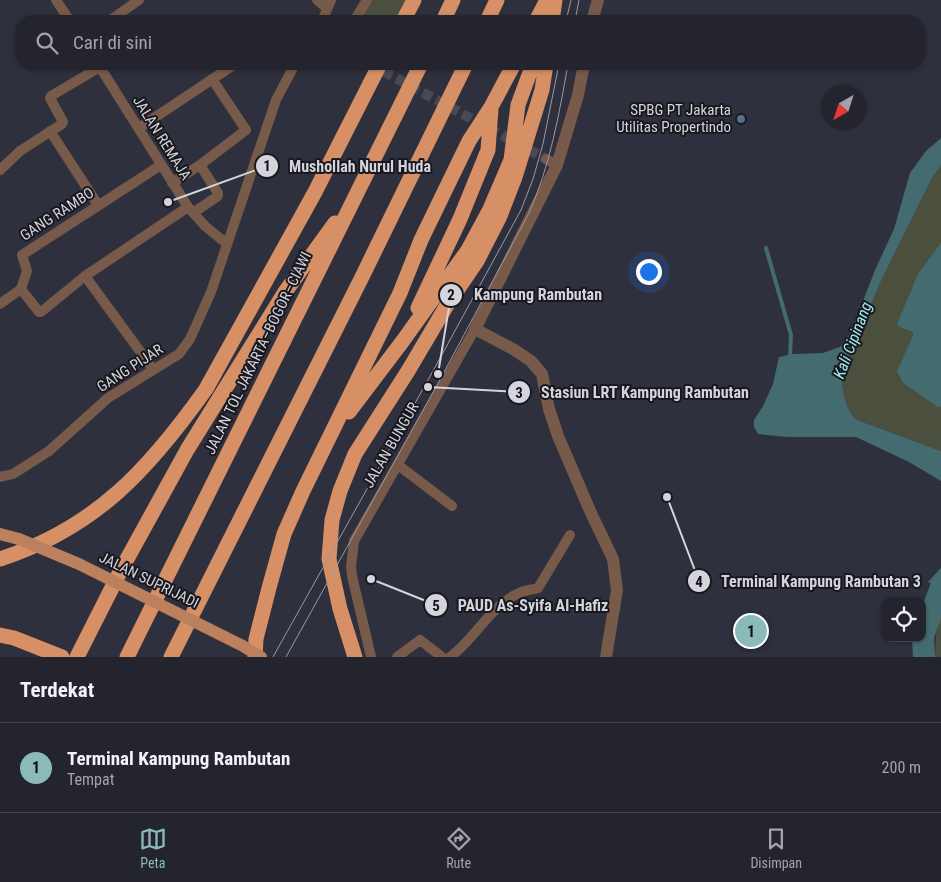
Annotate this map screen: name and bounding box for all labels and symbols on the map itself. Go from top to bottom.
north arrow [821,85,866,130]
street label: JALAN REMAJA [129,93,195,184]
place label: SPBG PT Jakarta Utilitas Propertindo [616,101,731,136]
marker: SPBG PT Jakarta Utilitas Propertindo [735,113,747,125]
callout: Mushollah Nurul Huda [254,151,441,182]
text: 1 [263,157,271,175]
text: Mushollah Nurul Huda [289,157,431,176]
street label: GANG RAMBO [17,184,97,244]
street label: JALAN TOL JAKARTA–BOGOR–CIAWI [201,249,315,457]
your location [636,259,662,285]
callout: Kampung Rambutan [439,279,612,310]
text: Kampung Rambutan [474,285,602,304]
text: 2 [447,286,455,304]
water label: Kali Cipinang [829,299,876,381]
street label: GANG PIJAR [94,340,166,396]
callout: Stasiun LRT Kampung Rambutan [506,377,760,408]
text: Stasiun LRT Kampung Rambutan [541,383,749,402]
text: 3 [515,384,523,402]
street label: JALAN BUNGUR [359,399,423,491]
street label: JALAN SUPRIJADI [96,548,202,612]
callout: Terminal Kampung Rambutan 3 [686,566,931,597]
text: Terminal Kampung Rambutan 3 [721,572,921,591]
text: 4 [695,573,703,591]
callout: PAUD As-Syifa Al-Hafiz [423,590,619,621]
text: PAUD As-Syifa Al-Hafiz [458,596,608,615]
text: 5 [432,597,440,615]
pin: 1 [735,612,767,650]

